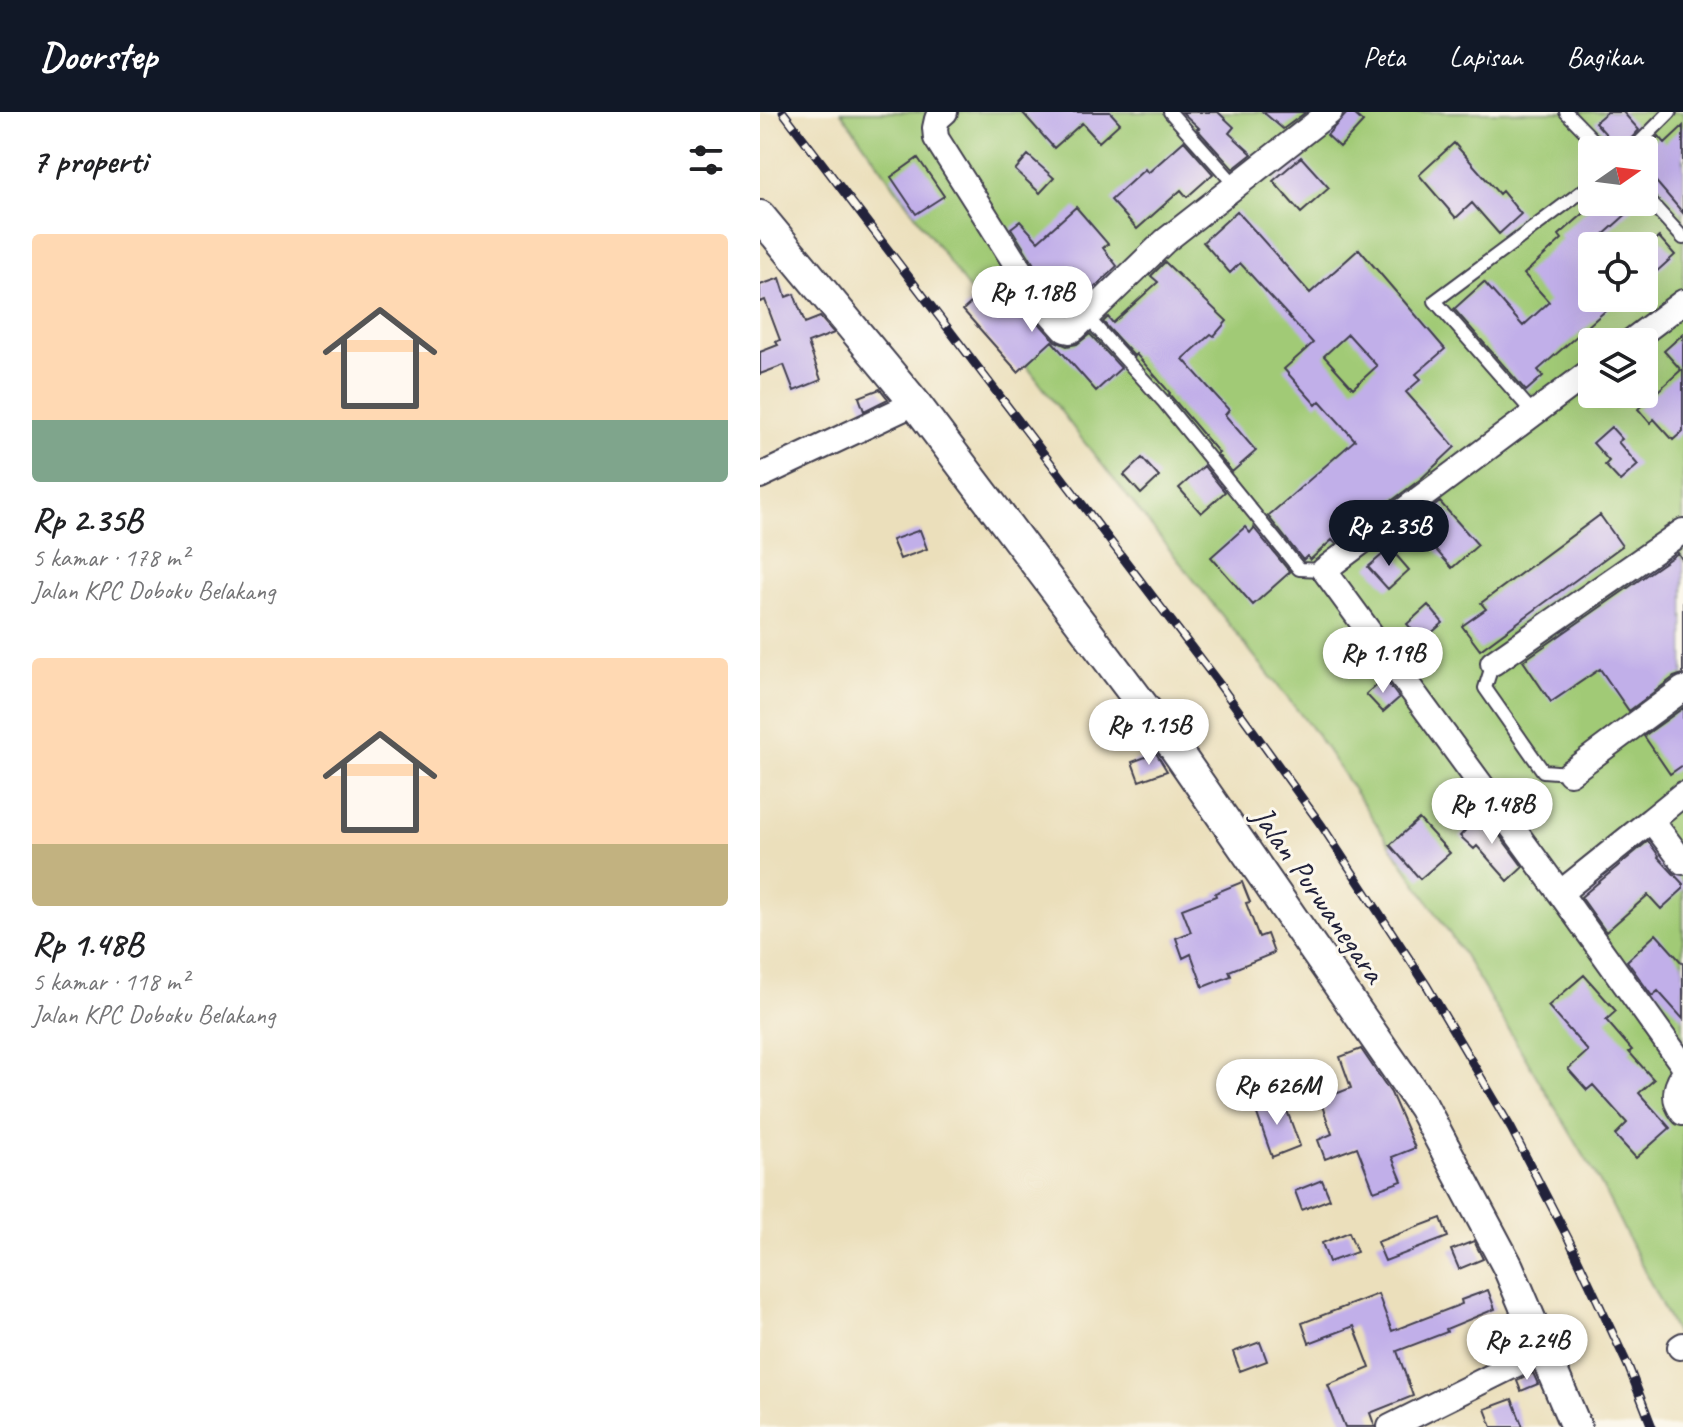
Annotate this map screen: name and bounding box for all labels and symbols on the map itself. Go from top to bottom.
north arrow [1578,136,1658,216]
pin: Rp 1.18B [949,266,1115,334]
pin: Rp 2.35B [1306,500,1472,568]
pin: Rp 1.19B [1300,627,1466,695]
pin: Rp 1.15B [1066,699,1232,767]
pin: Rp 1.48B [1409,778,1575,846]
street label: Jalan Purwanegara [1241,796,1396,992]
pin: Rp 626M [1203,1059,1351,1127]
pin: Rp 2.24B [1444,1314,1610,1382]

